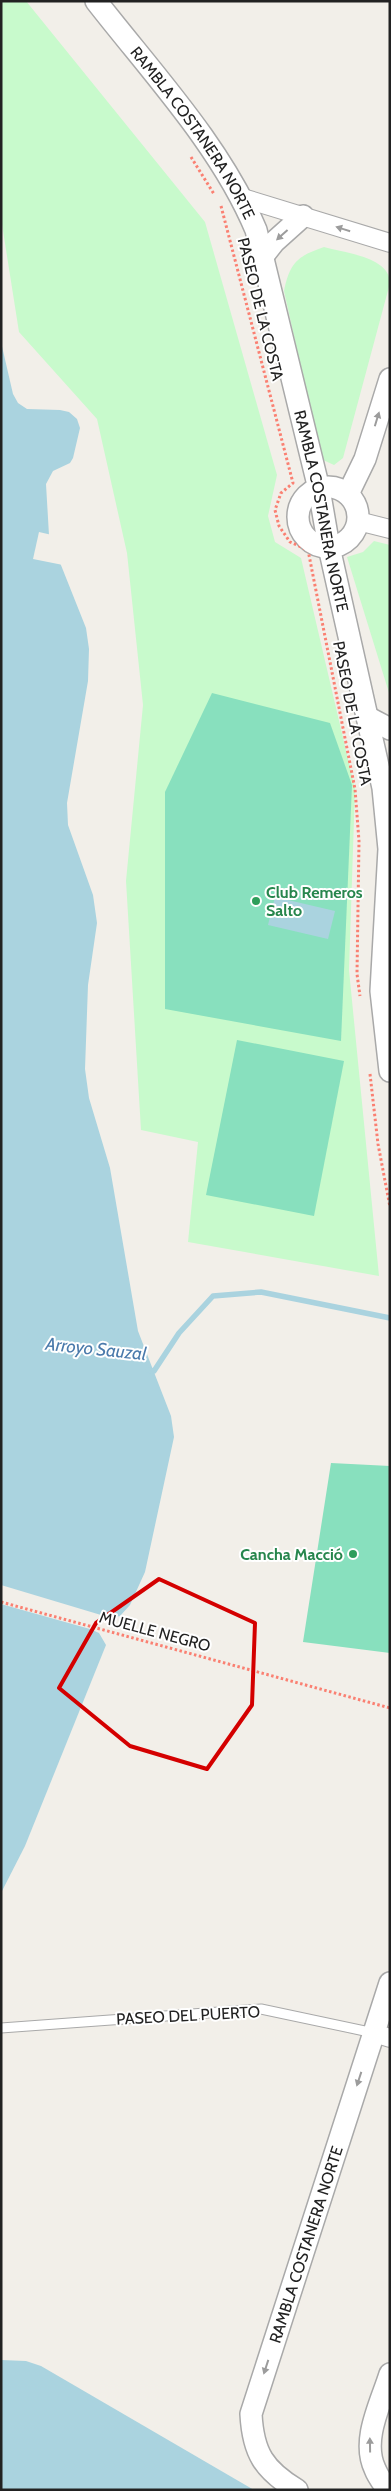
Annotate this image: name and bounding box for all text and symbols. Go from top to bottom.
street label: RAMBLA COSTANERA NORTE [126,43,259,222]
one-way arrow [336,224,351,232]
one-way arrow [276,229,288,241]
street label: PASEO DE LA COSTA [234,236,288,383]
street label: RAMBLA COSTANERA NORTE [290,408,352,614]
one-way arrow [374,412,382,427]
street label: PASEO DE LA COSTA [329,639,376,787]
place label: Club Remeros Salto [266,883,363,920]
marker: Club Remeros Salto [250,895,262,907]
water label: Arroyo Sauzal [44,1333,148,1365]
place label: Cancha Macció [240,1545,343,1564]
marker: Cancha Macció [347,1548,359,1560]
street label: MUELLE NEGRO [97,1607,213,1655]
street label: PASEO DEL PUERTO [116,2002,260,2029]
one-way arrow [354,2072,362,2087]
street label: RAMBLA COSTANERA NORTE [265,2143,347,2346]
one-way arrow [262,2360,270,2375]
one-way arrow [366,2437,374,2453]

